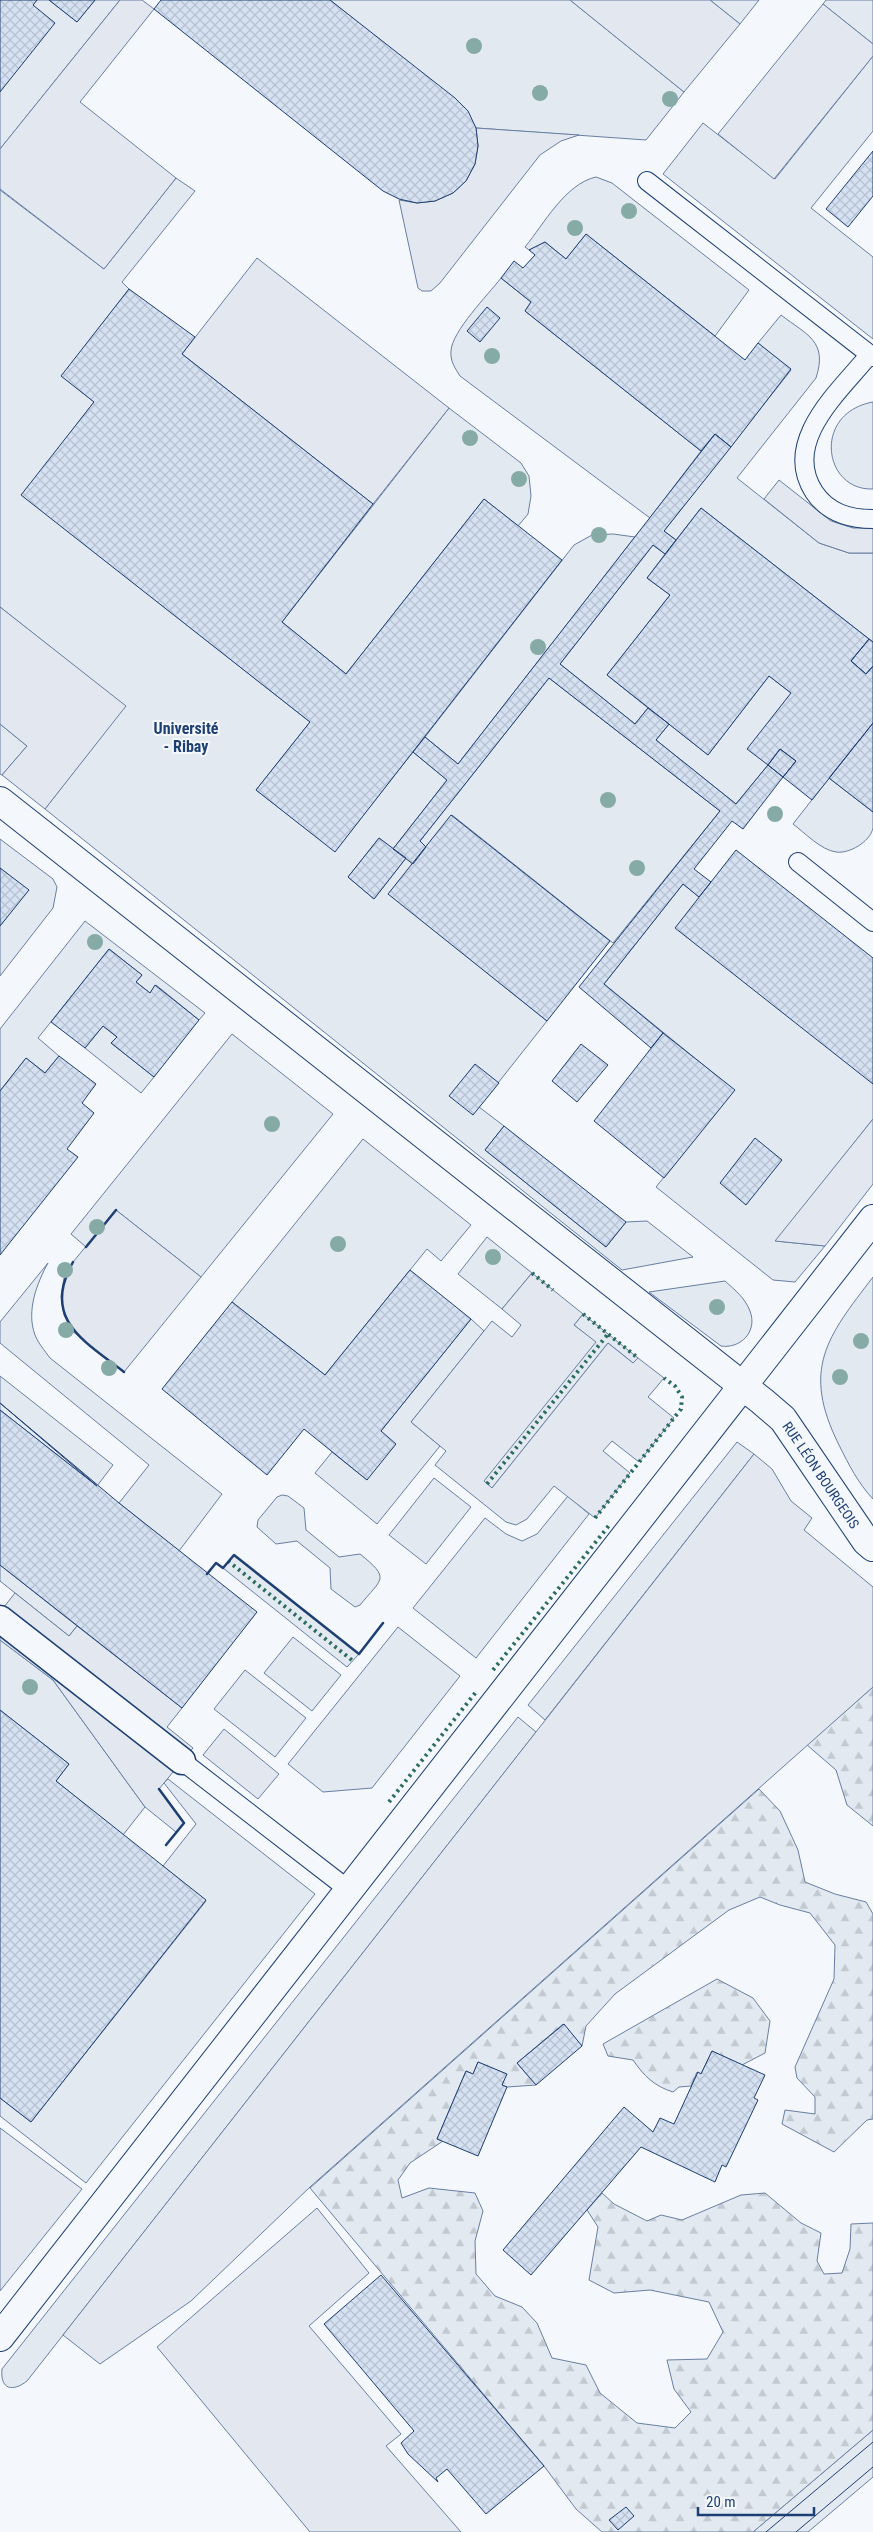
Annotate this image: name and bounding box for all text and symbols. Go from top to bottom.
district label: Université - Ribay [154,719,219,756]
street label: RUE LÉON BOURGEOIS [779,1418,863,1531]
scale bar [698,2484,814,2516]
text: 20 m [706,2493,736,2511]

